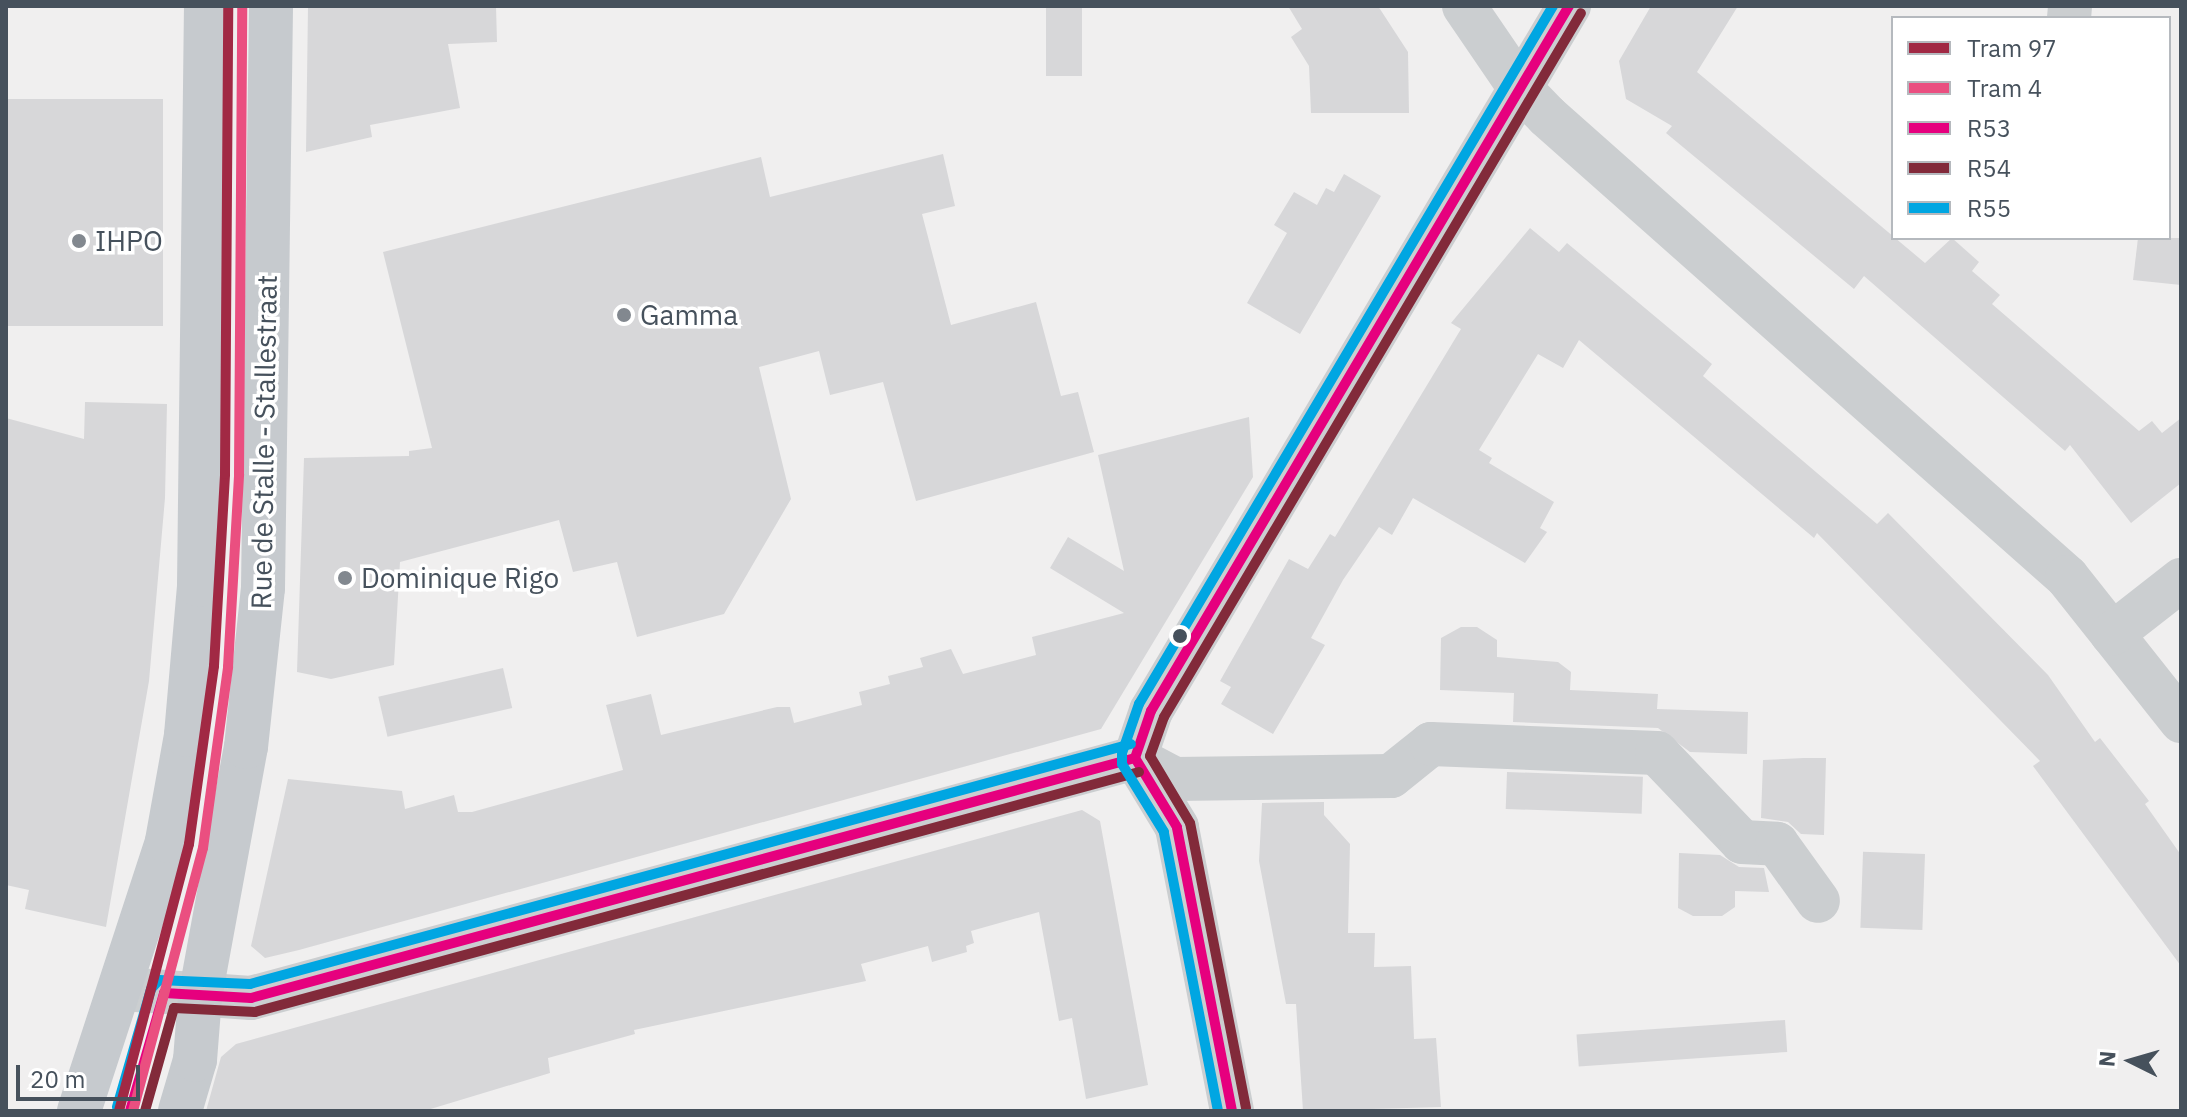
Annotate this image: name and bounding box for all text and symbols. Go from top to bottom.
legend [1891,16,2171,240]
text: Tram 97 [1967,32,2057,64]
text: Tram 4 [1967,72,2042,104]
text: R53 [1967,112,2011,144]
text: R54 [1967,152,2011,184]
text: R55 [1967,192,2011,224]
place label: IHPO [95,224,163,258]
marker: IHPO [70,232,88,250]
street label: Rue de Stalle - Stallestraat [244,274,284,610]
place label: Gamma [640,298,738,332]
marker: Gamma [615,306,633,324]
place label: Dominique Rigo [361,561,559,595]
marker: Dominique Rigo [336,569,354,587]
unlabelled marker [1172,628,1188,644]
north arrow [2091,1021,2171,1101]
scale bar [20,1049,144,1099]
text: N [2091,1050,2122,1068]
text: 20 m [30,1063,85,1095]

